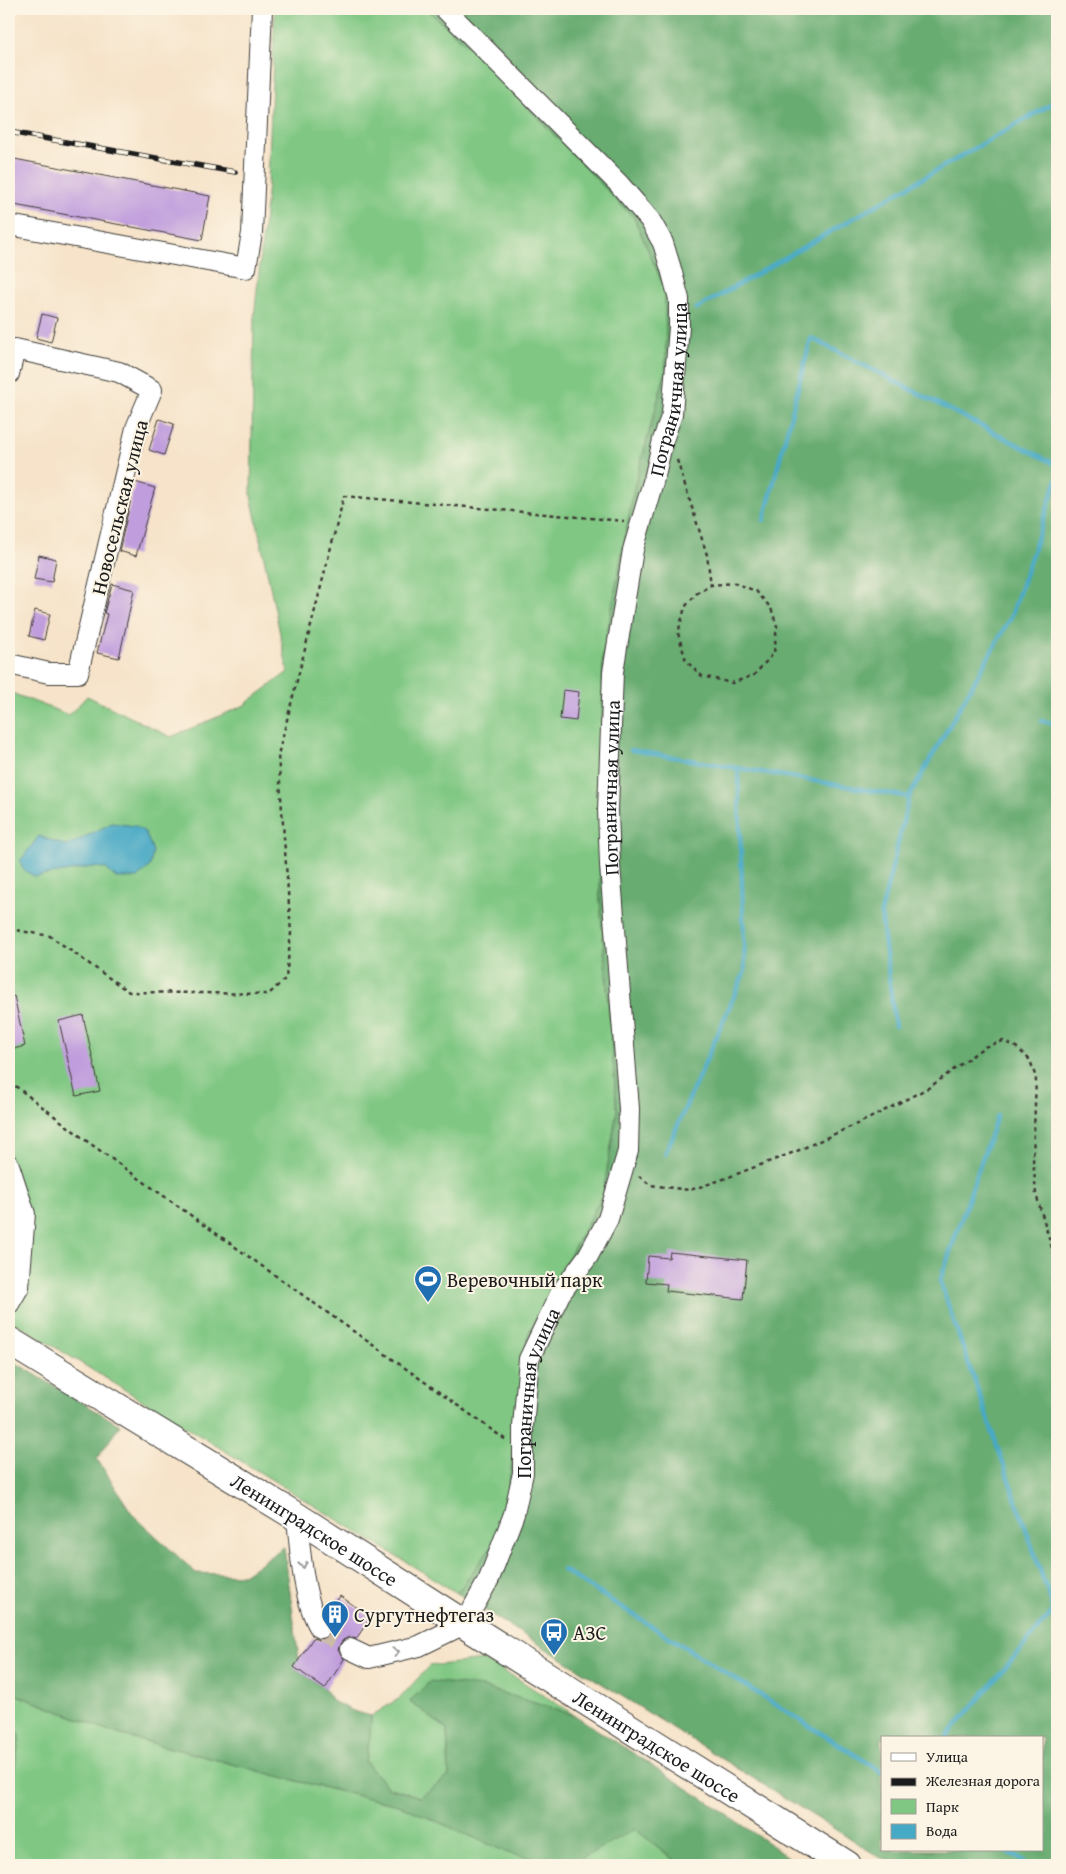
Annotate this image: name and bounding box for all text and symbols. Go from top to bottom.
street label: Пограничная улица [641,302,694,479]
street label: Новосельская улица [83,416,155,598]
street label: Пограничная улица [593,699,626,877]
sports icon: Веревочный парк [413,1264,443,1303]
place label: Веревочный парк [447,1265,603,1294]
street label: Пограничная улица [509,1302,566,1479]
street label: Ленинградское шоссе [226,1466,404,1593]
one-way arrow [297,1561,307,1570]
building icon: Сургутнефтегаз [320,1599,350,1638]
place label: Сургутнефтегаз [354,1600,494,1629]
bus stop icon: АЗС [539,1617,569,1656]
place label: АЗС [573,1618,606,1647]
one-way arrow [391,1647,400,1658]
street label: Ленинградское шоссе [568,1682,746,1809]
legend [881,1736,1044,1852]
text: Улица [926,1746,969,1767]
text: Железная дорога [925,1770,1041,1791]
text: Парк [926,1796,959,1817]
text: Вода [926,1820,958,1841]

